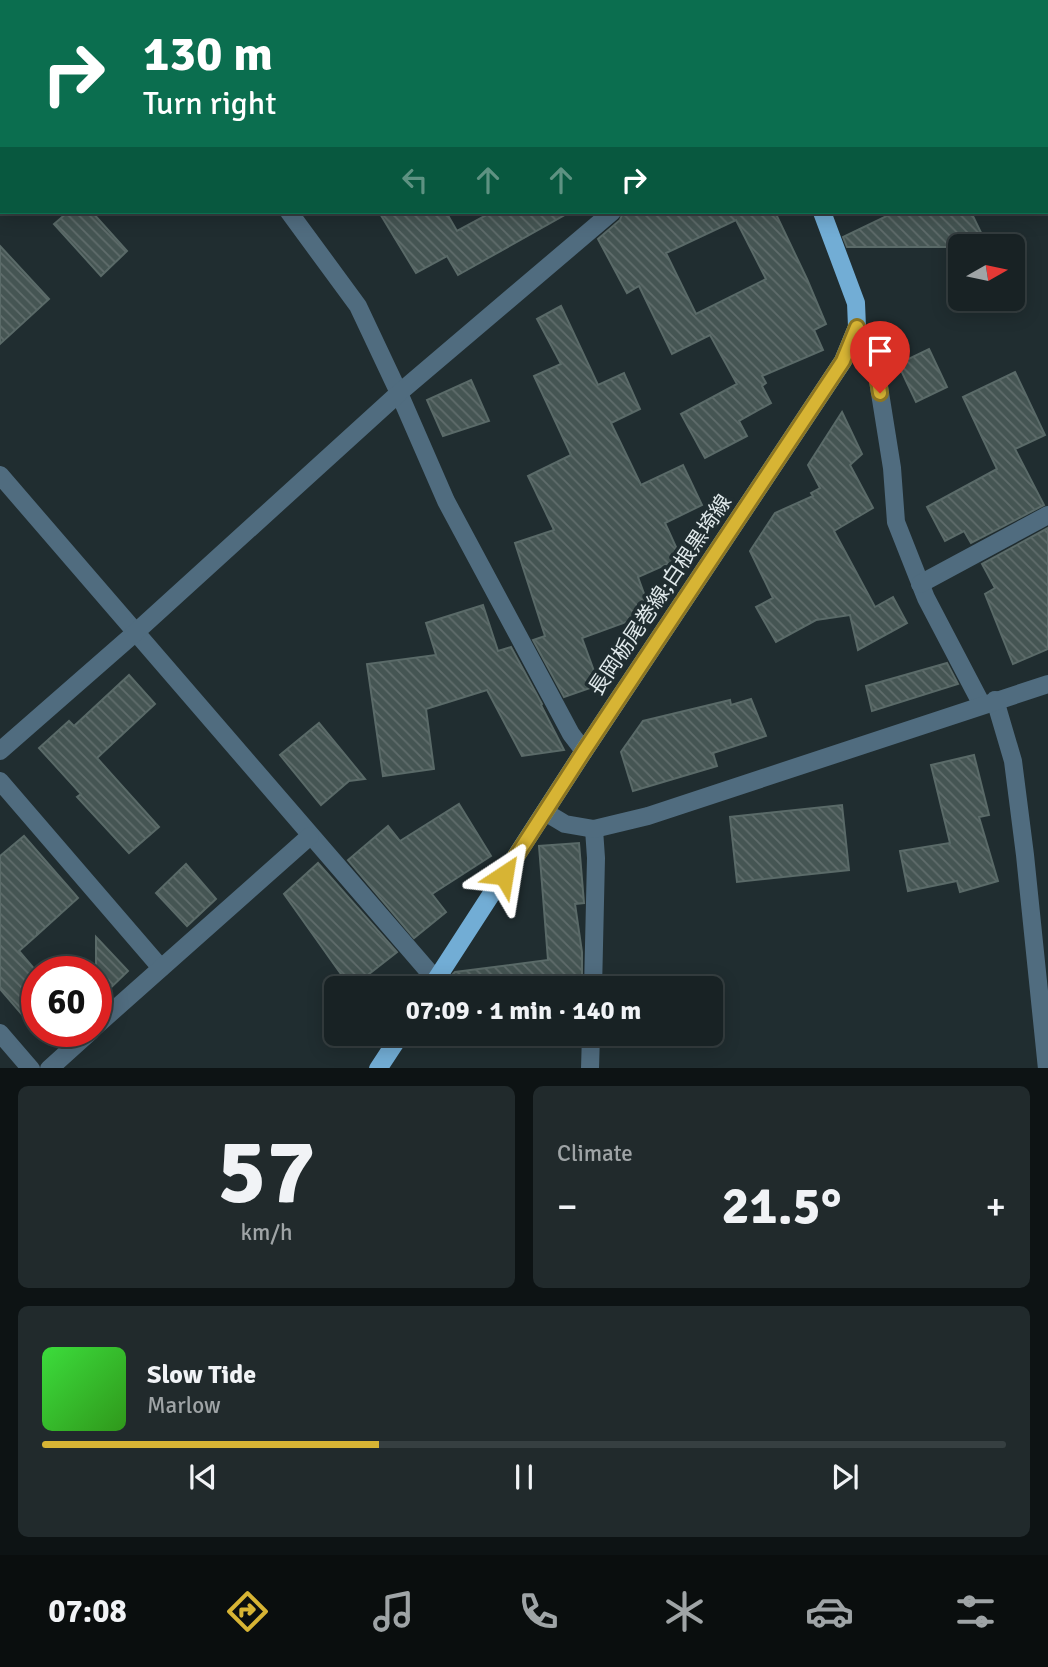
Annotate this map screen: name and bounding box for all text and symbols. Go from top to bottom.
text: 130 m [143,24,273,84]
icon: right [28,28,119,119]
text: Turn right [143,84,276,123]
icon: left [396,161,434,199]
icon: ahead [469,161,507,199]
icon: ahead [542,161,580,199]
icon: right [615,161,653,199]
north arrow [948,234,1026,312]
map controls [948,234,1025,311]
pin [850,321,910,393]
icon: arrive [861,332,899,370]
street label: 長岡栃尾巻線;白根黒埼線 [583,490,737,700]
position arrow [467,838,541,912]
speed limit sign: 60 [21,956,112,1047]
text: 07:09 · 1 min · 140 m [406,995,641,1027]
text: 57 [217,1116,316,1229]
text: Climate [557,1139,633,1168]
text: 21.5° [722,1174,841,1238]
text: − [557,1183,578,1230]
text: + [985,1183,1006,1230]
text: km/h [240,1218,293,1247]
text: Slow Tide [147,1359,256,1391]
text: Marlow [147,1391,221,1420]
icon: previous [184,1458,222,1496]
icon: pause [505,1458,543,1496]
icon: next [826,1458,864,1496]
icon: directions [223,1587,272,1636]
icon: music [369,1587,418,1636]
icon: phone [514,1587,563,1636]
icon: climate [660,1587,709,1636]
icon: car [805,1587,854,1636]
icon: filters [951,1587,1000,1636]
text: 07:08 [48,1592,127,1631]

